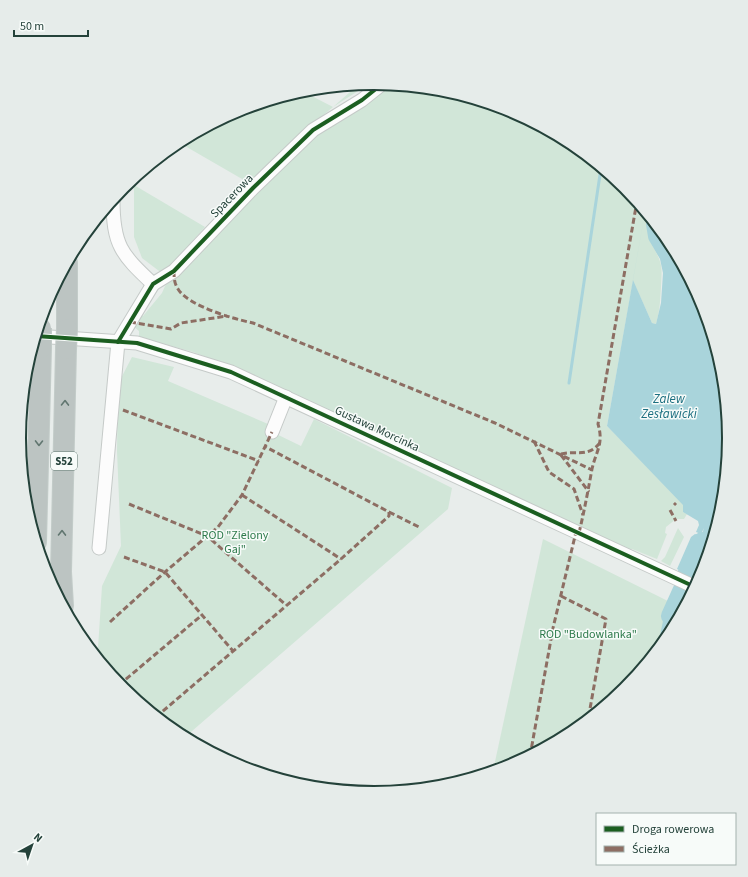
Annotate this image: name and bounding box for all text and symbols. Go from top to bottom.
scale bar [14,12,88,38]
text: 50 m [20,18,44,35]
street label: Spacerowa [207,170,257,222]
water label: Zalew Zesławicki [640,390,698,423]
one-way arrow [61,400,69,406]
street label: Gustawa Morcinka [332,402,422,456]
one-way arrow [35,440,43,446]
road number: S52 [51,452,77,470]
park label: ROD "Zielony Gaj" [202,527,269,558]
one-way arrow [58,530,66,536]
park label: ROD "Budowlanka" [539,626,637,643]
legend [596,813,736,865]
text: Droga rowerowa [632,821,714,838]
north arrow [12,825,52,865]
text: N [30,830,46,846]
text: Ścieżka [632,841,670,858]

